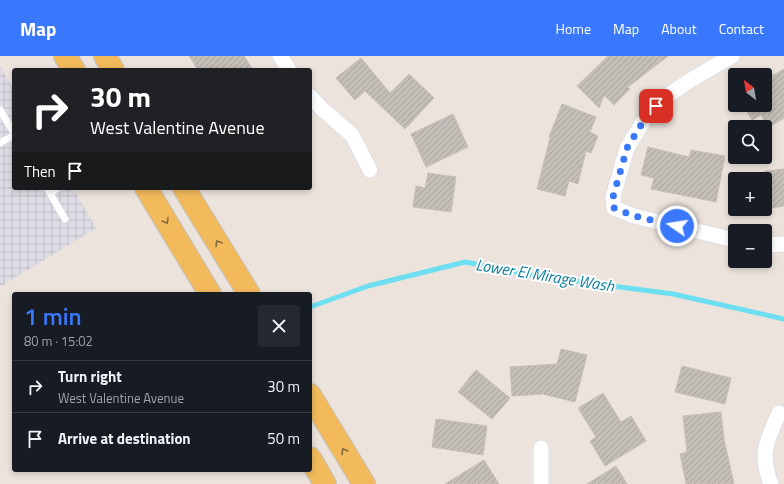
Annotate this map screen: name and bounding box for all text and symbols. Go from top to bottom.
text: Map [20,14,56,43]
text: Home [556,18,591,39]
text: Map [613,18,639,39]
text: About [661,18,697,39]
text: Contact [719,18,764,39]
north arrow [728,68,772,112]
map controls [728,68,772,268]
text: 30 m [90,75,151,118]
icon: right [24,84,76,136]
pin [639,89,673,123]
icon: arrive [645,95,667,117]
text: West Valentine Avenue [90,114,264,141]
button: search [728,120,772,164]
text: Then [24,160,56,183]
icon: arrive [64,160,86,182]
button: + [728,172,772,216]
position arrow [656,205,698,247]
one-way arrow [161,217,169,224]
button: − [728,224,772,268]
one-way arrow [215,240,223,247]
water label: Lower El Mirage Wash [474,252,617,298]
text: 1 min [24,298,82,334]
button: close [258,305,300,347]
text: 80 m · 15:02 [24,331,93,351]
text: Turn right [58,365,122,388]
text: 30 m [267,375,300,398]
icon: right [24,376,46,398]
text: West Valentine Avenue [58,388,184,408]
text: Arrive at destination [58,427,191,450]
text: 50 m [267,427,300,450]
icon: arrive [24,428,46,450]
one-way arrow [341,448,349,455]

